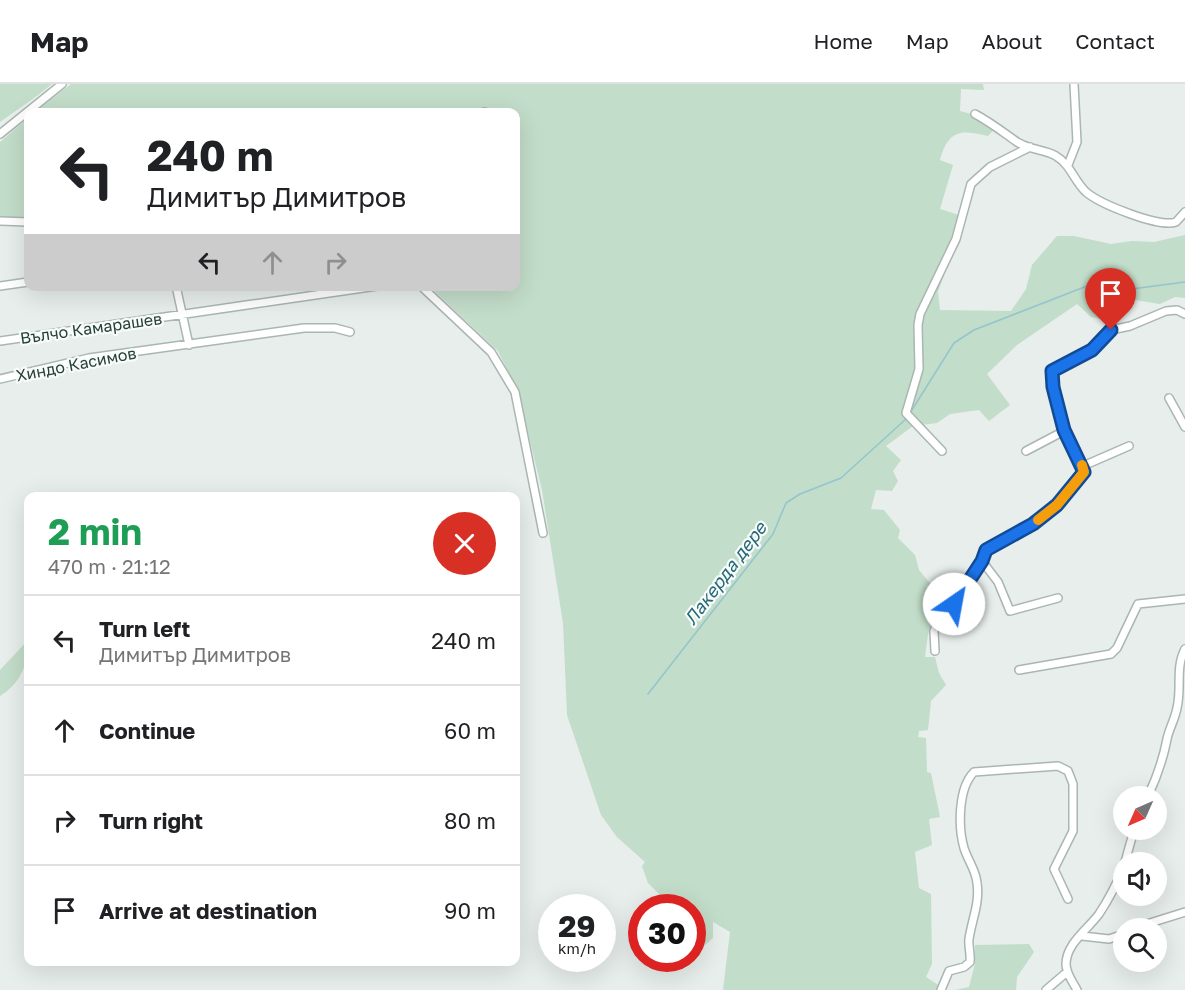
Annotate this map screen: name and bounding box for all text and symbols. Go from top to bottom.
text: Map [30,25,88,58]
text: Home [813,28,873,54]
text: Map [906,28,949,54]
text: About [982,28,1042,54]
text: Contact [1075,28,1155,54]
text: 240 m [147,130,273,180]
icon: left [48,132,126,210]
text: Димитър Димитров [147,181,406,213]
icon: left [193,246,226,279]
icon: ahead [256,246,289,279]
icon: right [319,246,352,279]
pin [1085,268,1136,330]
icon: arrive [1094,277,1127,310]
street label: Вълчо Камарашев [19,308,163,348]
street label: Хиндо Касимов [14,343,138,385]
text: 2 min [48,510,142,553]
button: close [433,512,496,575]
water label: Лакерда дере [679,516,772,629]
text: 470 m · 21:12 [48,554,171,578]
position arrow [922,572,986,636]
text: Turn left [99,615,190,642]
icon: left [48,624,81,657]
text: 240 m [431,627,496,654]
text: Димитър Димитров [99,642,291,666]
icon: ahead [48,714,81,747]
text: Continue [99,717,195,744]
text: 60 m [444,717,496,744]
north arrow [1113,786,1167,840]
map controls [1113,786,1167,972]
icon: right [48,804,81,837]
text: Turn right [99,807,203,834]
text: 80 m [444,807,496,834]
button: sound [1113,852,1167,906]
icon: arrive [48,894,81,927]
speed limit sign: 30 [628,894,706,972]
text: Arrive at destination [99,897,317,924]
text: 90 m [444,897,496,924]
text: 29 [558,908,596,944]
button: search [1113,918,1167,972]
text: km/h [558,939,596,957]

